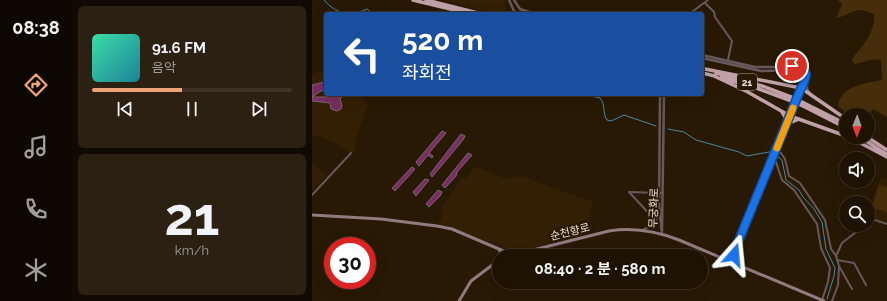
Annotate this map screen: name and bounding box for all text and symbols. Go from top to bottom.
text: 08:38 [12,17,60,38]
text: 520 m [402,24,483,57]
icon: left [336,28,388,80]
text: 91.6 FM [152,39,206,57]
pin [775,49,809,83]
icon: arrive [781,55,803,77]
text: 음악 [152,60,176,75]
text: 좌회전 [402,62,452,83]
icon: directions [22,71,50,99]
road number: 21 [737,74,757,90]
icon: previous [114,98,136,120]
icon: pause [181,98,203,120]
icon: next [248,98,270,120]
north arrow [839,108,875,144]
map controls [839,108,875,232]
icon: music [22,133,50,161]
button: sound [839,152,875,188]
text: 21 [164,186,220,247]
street label: 무궁화로 [647,188,661,228]
icon: phone [22,195,50,223]
button: search [839,196,875,232]
street label: 순천향로 [549,221,591,243]
position arrow [713,234,755,276]
speed limit sign: 30 [324,237,376,289]
text: km/h [175,243,209,258]
icon: climate [22,256,50,284]
text: 08:40 · 2 분 · 580 m [535,260,665,278]

